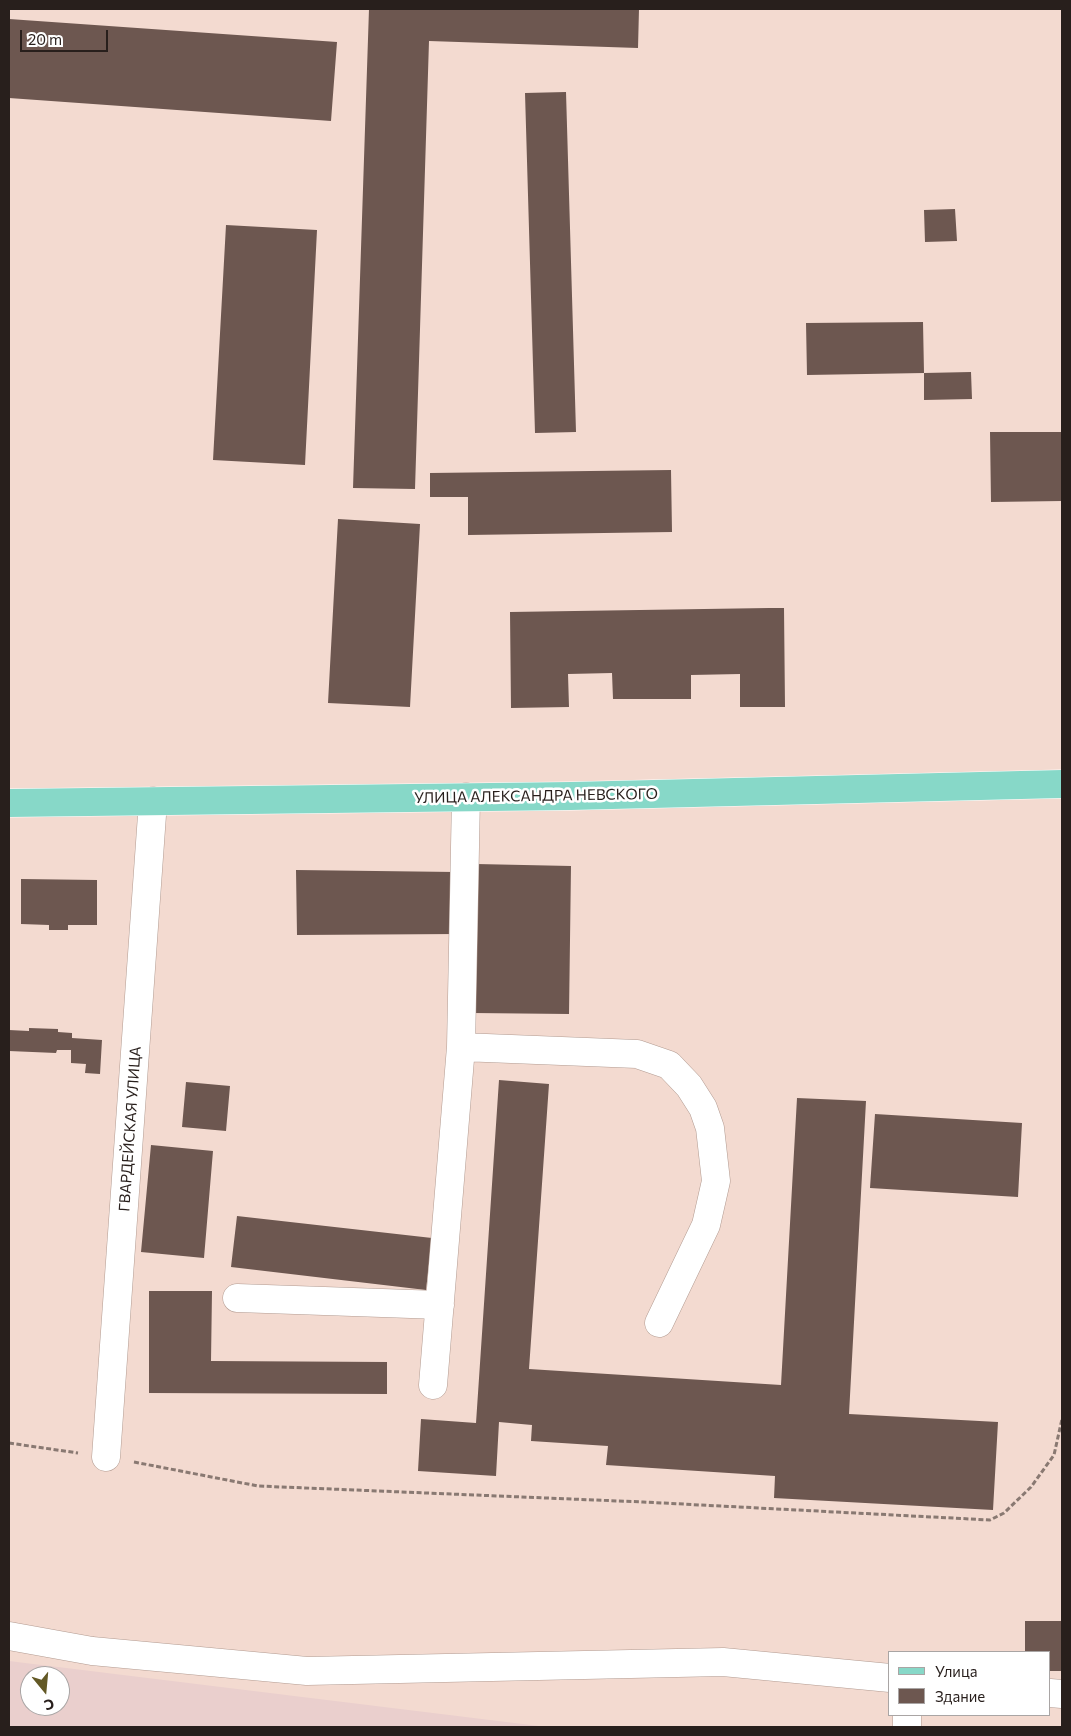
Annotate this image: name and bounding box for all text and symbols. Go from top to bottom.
scale bar [22,20,110,52]
text: 20 m [28,30,62,48]
street label: УЛИЦА АЛЕКСАНДРА НЕВСКОГО [414,785,658,807]
street label: ГВАРДЕЙСКАЯ УЛИЦА [115,1046,145,1212]
legend [888,1651,1051,1716]
text: Улица [935,1662,977,1680]
north arrow [20,1666,70,1716]
text: Здание [935,1687,985,1705]
text: С [42,1695,56,1714]

